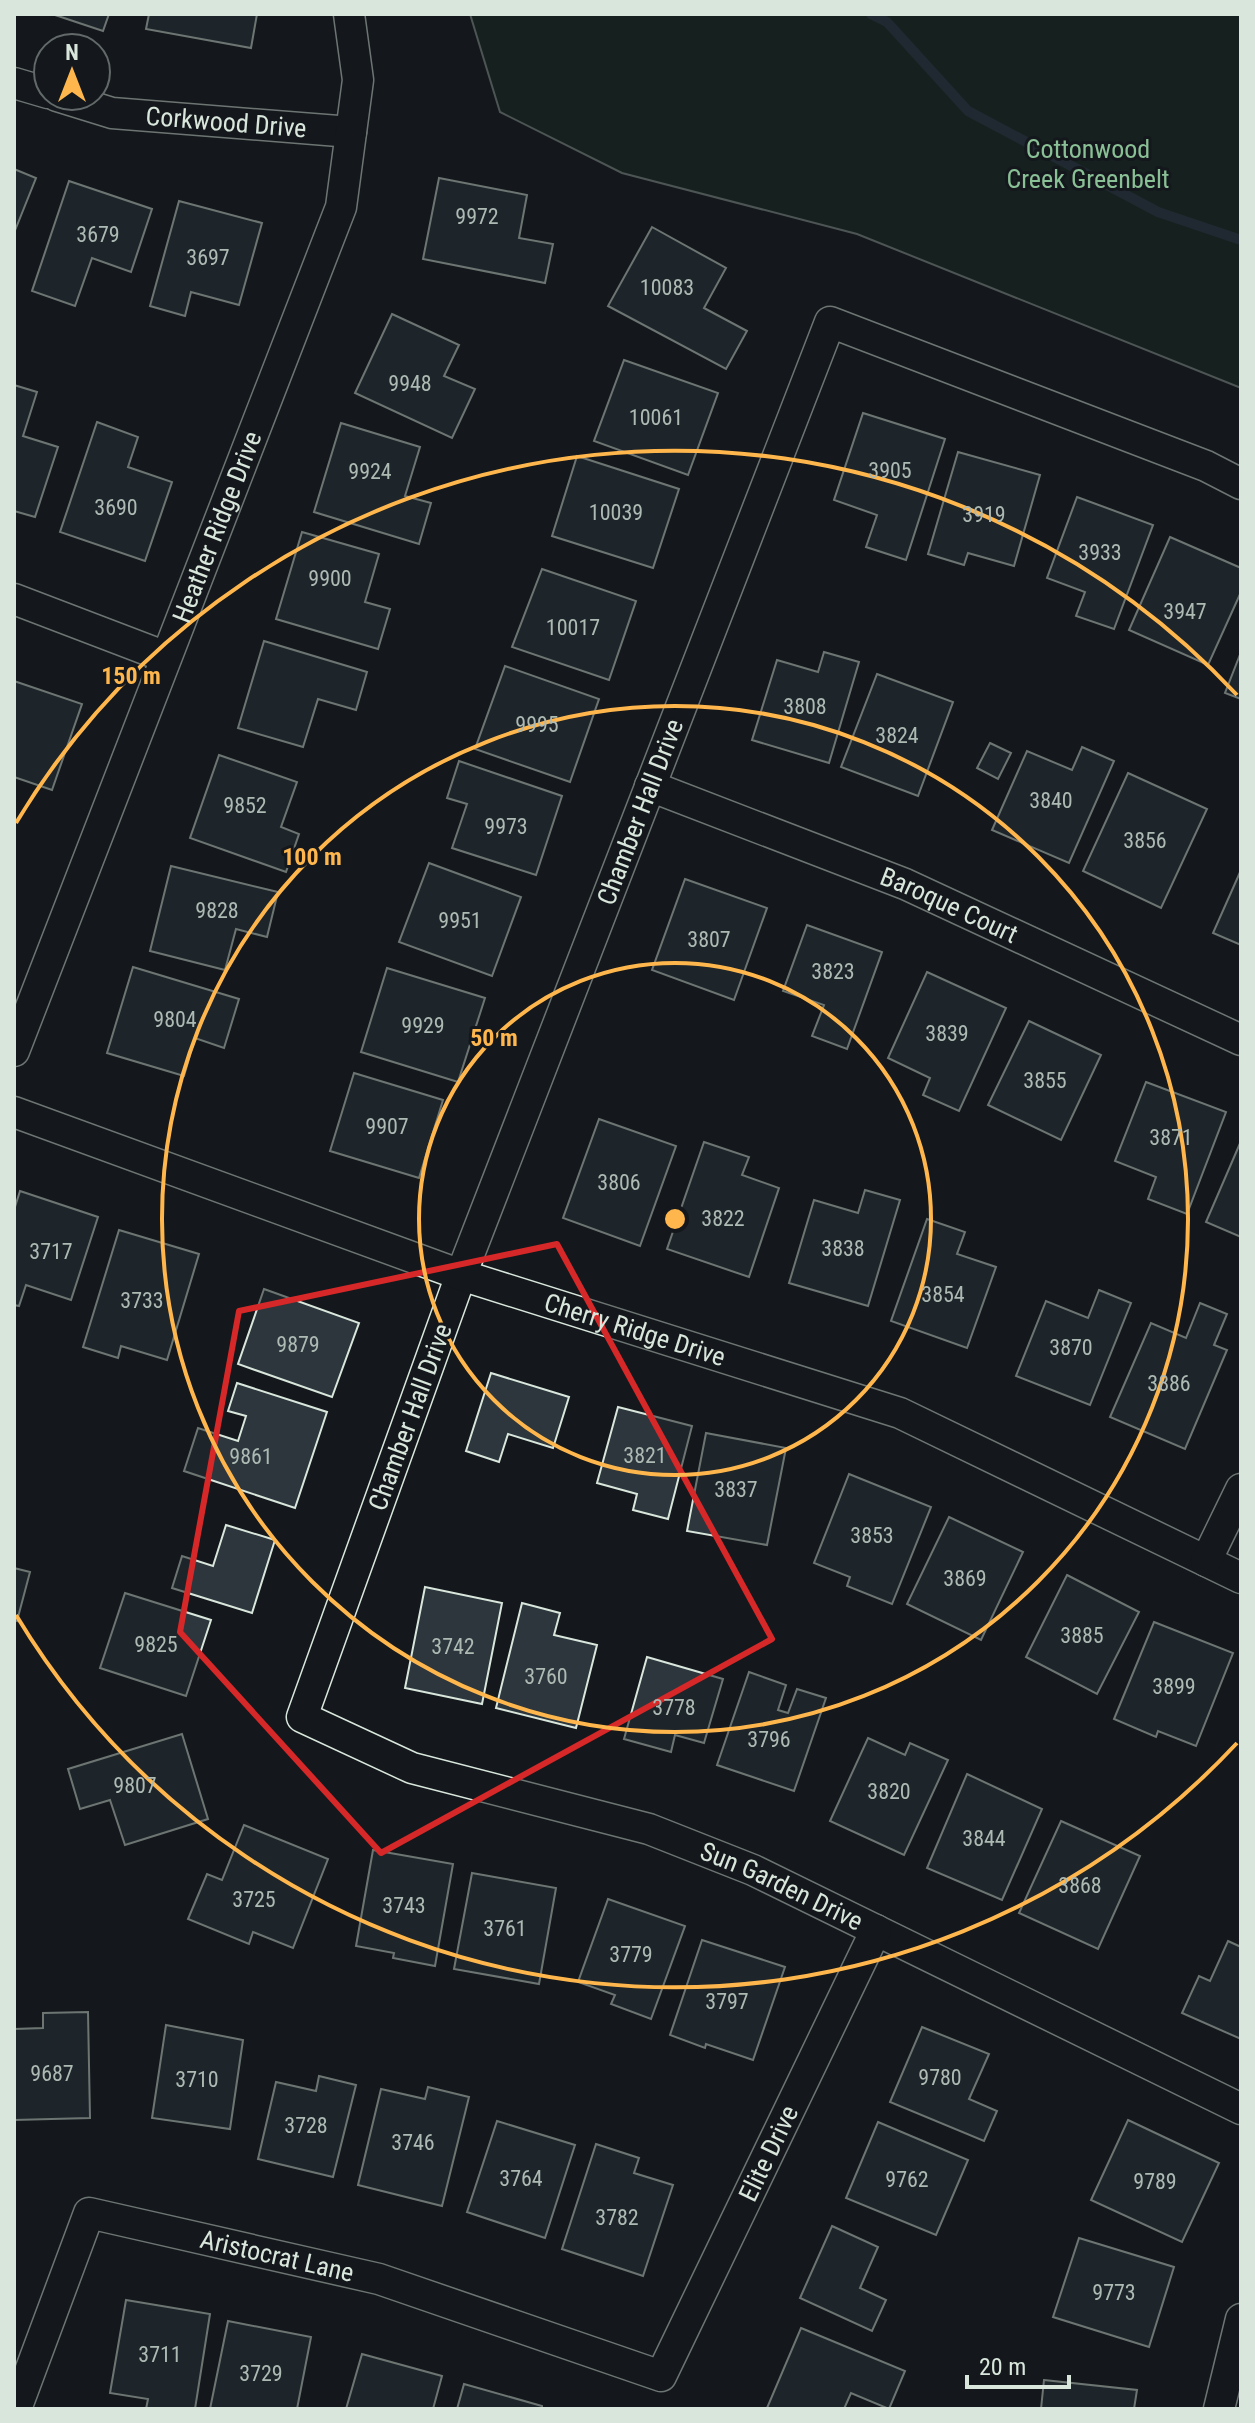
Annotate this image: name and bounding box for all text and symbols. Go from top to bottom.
north arrow [32,32,112,112]
text: N [65,40,79,65]
street label: Corkwood Drive [145,101,308,143]
park label: Cottonwood Creek Greenbelt [1006,134,1170,194]
house number: 9972 [455,204,499,229]
house number: 3679 [76,222,120,247]
house number: 3697 [186,245,230,270]
house number: 10083 [640,275,694,300]
house number: 9948 [388,371,432,396]
house number: 10061 [629,405,683,430]
street label: Heather Ridge Drive [166,427,268,627]
house number: 3905 [868,458,912,483]
house number: 9924 [348,459,392,484]
house number: 3690 [94,495,138,520]
house number: 10039 [589,500,643,525]
house number: 3919 [962,502,1006,527]
house number: 3933 [1078,540,1122,565]
house number: 9900 [308,566,352,591]
house number: 3947 [1163,599,1207,624]
house number: 10017 [546,615,600,640]
text: 150 m [101,662,161,690]
house number: 3808 [783,694,827,719]
house number: 9995 [515,712,559,737]
street label: Chamber Hall Drive [591,715,689,909]
house number: 3824 [875,723,919,748]
house number: 3840 [1029,788,1073,813]
house number: 9852 [223,793,267,818]
house number: 9973 [484,814,528,839]
house number: 3856 [1123,828,1167,853]
text: 100 m [282,843,342,871]
street label: Baroque Court [876,861,1023,949]
house number: 9828 [195,898,239,923]
house number: 9951 [438,908,482,933]
house number: 3807 [687,927,731,952]
house number: 3823 [811,959,855,984]
house number: 9804 [153,1007,197,1032]
house number: 9929 [401,1013,445,1038]
house number: 3839 [925,1021,969,1046]
text: 50 m [470,1024,518,1052]
house number: 3855 [1023,1068,1067,1093]
house number: 9907 [365,1114,409,1139]
house number: 3871 [1149,1125,1193,1150]
house number: 3806 [597,1170,641,1195]
centre of rings [661,1205,689,1233]
house number: 3822 [701,1206,745,1231]
house number: 3838 [821,1236,865,1261]
house number: 3717 [29,1239,73,1264]
house number: 3854 [921,1282,965,1307]
street label: Cherry Ridge Drive [541,1287,729,1372]
house number: 3733 [120,1288,164,1313]
street label: Chamber Hall Drive [362,1320,458,1514]
house number: 9879 [276,1332,320,1357]
house number: 3870 [1049,1335,1093,1360]
house number: 3886 [1147,1371,1191,1396]
house number: 3821 [623,1443,667,1468]
house number: 9861 [229,1444,273,1469]
house number: 3837 [714,1477,758,1502]
house number: 3853 [850,1523,894,1548]
house number: 3869 [943,1566,987,1591]
house number: 3885 [1060,1623,1104,1648]
house number: 9825 [134,1632,178,1657]
house number: 3742 [431,1634,475,1659]
house number: 3760 [524,1664,568,1689]
house number: 3899 [1152,1674,1196,1699]
house number: 3778 [652,1695,696,1720]
house number: 3796 [747,1727,791,1752]
house number: 9807 [113,1773,157,1798]
house number: 3820 [867,1779,911,1804]
house number: 3844 [962,1826,1006,1851]
street label: Sun Garden Drive [696,1836,868,1936]
house number: 3868 [1058,1873,1102,1898]
house number: 3725 [232,1887,276,1912]
house number: 3743 [382,1893,426,1918]
house number: 3761 [483,1916,527,1941]
house number: 3779 [609,1942,653,1967]
house number: 3797 [705,1989,749,2014]
house number: 9687 [30,2061,74,2086]
house number: 9780 [918,2065,962,2090]
house number: 3710 [175,2067,219,2092]
street label: Elite Drive [733,2101,804,2206]
house number: 3728 [284,2113,328,2138]
house number: 3746 [391,2130,435,2155]
house number: 3764 [499,2166,543,2191]
house number: 9762 [885,2167,929,2192]
house number: 9789 [1133,2169,1177,2194]
house number: 3782 [595,2205,639,2230]
street label: Aristocrat Lane [197,2224,357,2288]
house number: 9773 [1092,2280,1136,2305]
scale bar [967,2339,1069,2389]
house number: 3711 [138,2342,182,2367]
text: 20 m [979,2353,1026,2381]
house number: 3729 [239,2361,283,2386]

